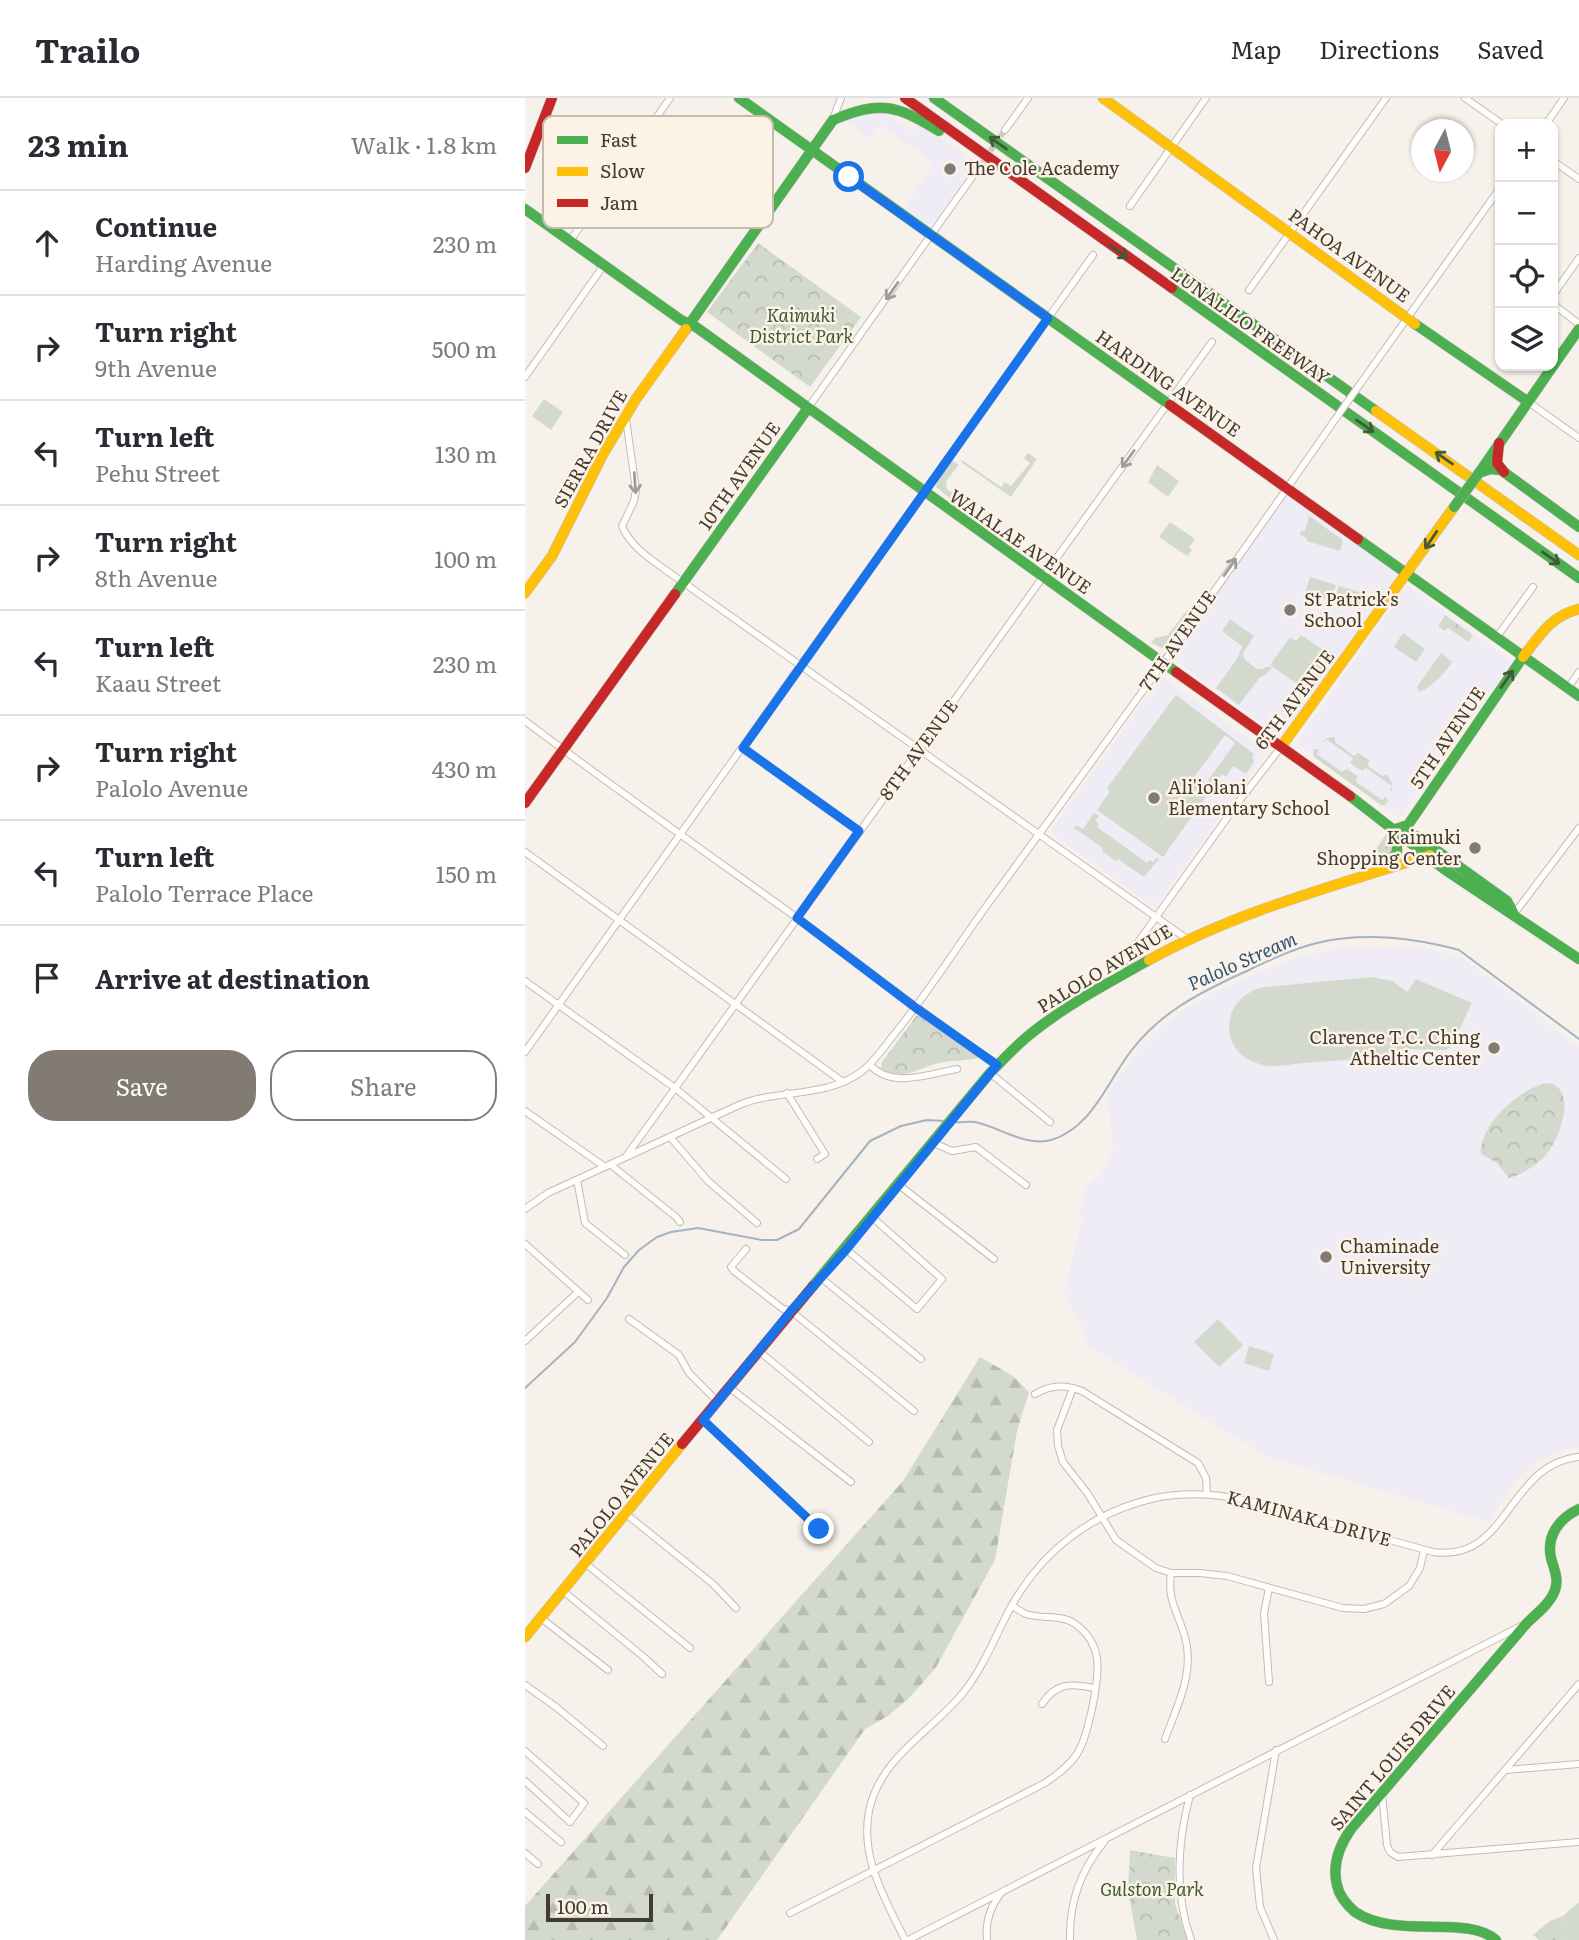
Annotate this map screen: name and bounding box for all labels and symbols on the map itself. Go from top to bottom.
legend [543,116,773,228]
north arrow [1411,119,1474,182]
text: Fast [600,125,637,153]
one-way arrow [989,136,1008,150]
place label: The Cole Academy [964,154,1120,181]
text: Slow [600,156,645,184]
route start [833,161,864,192]
marker: The Cole Academy [942,161,958,177]
text: Jam [600,188,638,216]
street label: PAHOA AVENUE [1283,201,1416,308]
one-way arrow [1109,245,1128,260]
street label: LUNALILO FREEWAY [1166,260,1336,390]
one-way arrow [885,281,899,300]
park label: Kaimuki District Park [749,301,853,349]
street label: HARDING AVENUE [1091,323,1247,443]
street label: SIERRA DRIVE [546,384,633,512]
street label: 10TH AVENUE [691,415,786,535]
one-way arrow [1355,419,1374,433]
one-way arrow [1121,449,1135,468]
one-way arrow [1435,451,1454,465]
one-way arrow [629,471,642,494]
street label: WAIALAE AVENUE [944,481,1098,600]
one-way arrow [1424,530,1438,550]
one-way arrow [1541,551,1560,565]
one-way arrow [1223,558,1237,577]
street label: 7TH AVENUE [1132,584,1222,696]
place label: St Patrick's School [1304,585,1398,633]
marker: St Patrick's School [1282,602,1298,618]
street label: 6TH AVENUE [1247,644,1340,755]
one-way arrow [1500,670,1515,689]
street label: 5TH AVENUE [1403,681,1491,794]
street label: 8TH AVENUE [872,693,964,805]
place label: Ali'iolani Elementary School [1168,773,1330,821]
marker: Ali'iolani Elementary School [1146,790,1162,806]
place label: Kaimuki Shopping Center [1316,823,1461,871]
marker: Kaimuki Shopping Center [1467,840,1483,856]
street label: PALOLO AVENUE [1032,917,1177,1019]
water label: Palolo Stream [1183,923,1301,997]
place label: Clarence T.C. Ching Atheltic Center [1310,1023,1481,1071]
marker: Clarence T.C. Ching Atheltic Center [1486,1040,1502,1056]
place label: Chaminade University [1340,1232,1439,1280]
marker: Chaminade University [1318,1249,1334,1265]
street label: PALOLO AVENUE [562,1426,680,1562]
street label: KAMINAKA DRIVE [1224,1483,1394,1552]
route end [803,1513,834,1544]
street label: SAINT LOUIS DRIVE [1323,1678,1461,1836]
park label: Gulston Park [1100,1875,1204,1902]
scale bar [546,1891,653,1923]

